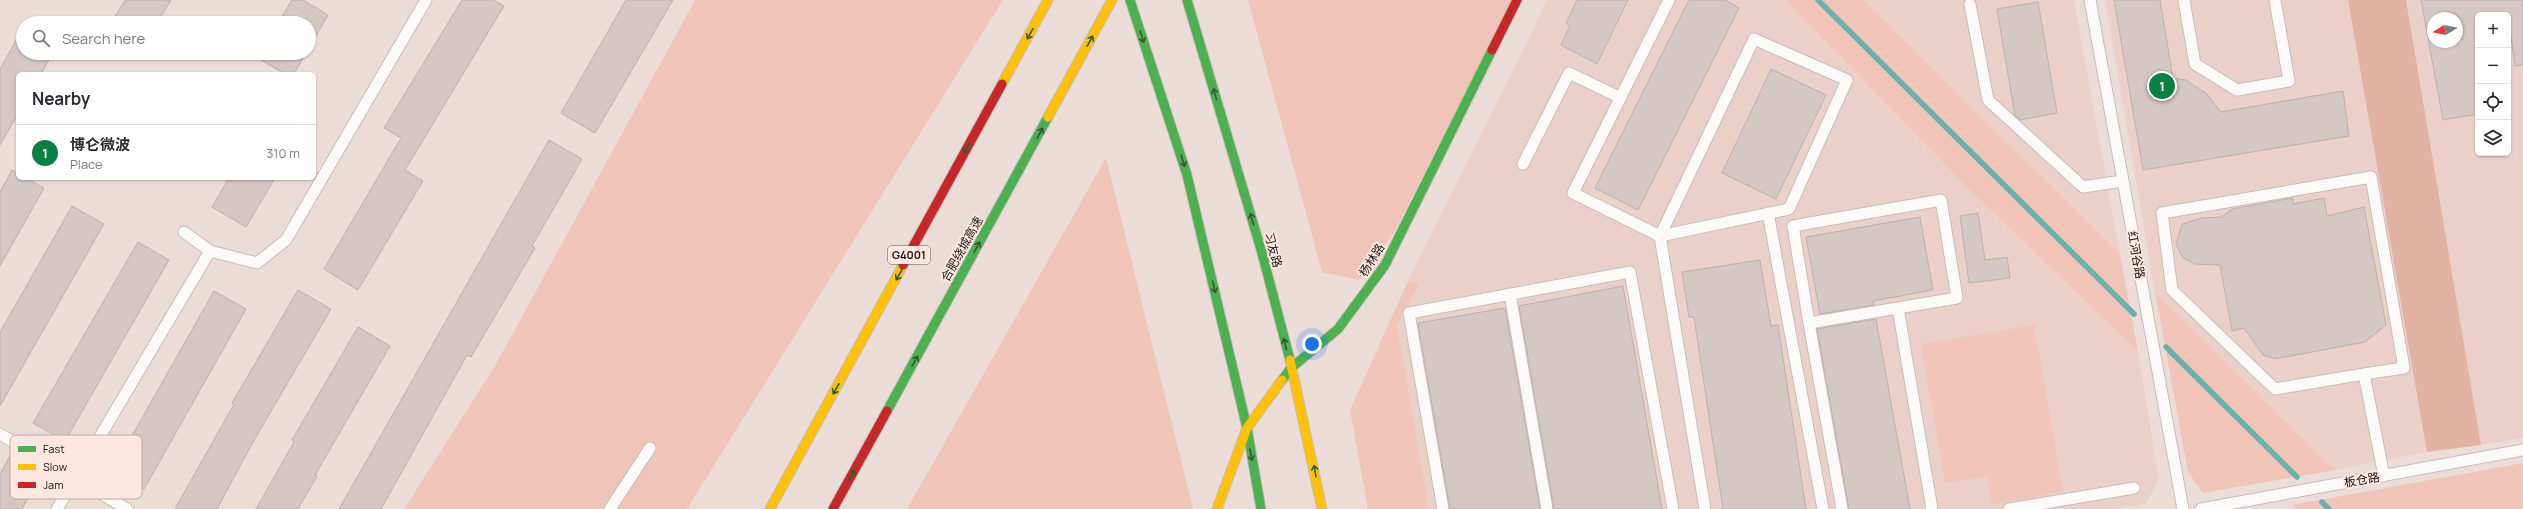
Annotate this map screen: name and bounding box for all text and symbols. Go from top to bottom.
north arrow [2427,12,2463,48]
map controls [2475,12,2511,156]
button: + [2475,12,2511,48]
search box [16,16,316,60]
icon: search [30,27,52,49]
text: Search here [62,28,145,49]
one-way arrow [1025,28,1033,40]
one-way arrow [1139,30,1146,43]
one-way arrow [1086,35,1094,47]
button: − [2475,48,2511,84]
pin: 1 [2149,71,2175,101]
button: locate [2475,84,2511,120]
text: Nearby [32,87,90,110]
one-way arrow [1211,88,1218,101]
button: layers [2475,120,2511,156]
one-way arrow [1036,127,1044,139]
text: 博仑微波 [70,134,130,155]
one-way arrow [963,142,971,154]
text: 1 [42,144,48,162]
text: 310 m [266,144,300,162]
one-way arrow [1179,154,1187,166]
text: Place [70,155,103,173]
one-way arrow [1248,212,1255,225]
street label: 合肥绕城高速 [937,213,986,284]
street label: 习友路 [1261,230,1286,269]
street label: 红河谷路 [2124,230,2149,280]
street label: 杨林路 [1355,240,1388,280]
one-way arrow [974,241,981,253]
road number: G4001 [888,246,930,264]
one-way arrow [894,269,902,281]
one-way arrow [1210,280,1218,293]
your location [1302,334,1322,354]
one-way arrow [1281,338,1288,351]
one-way arrow [911,355,919,367]
one-way arrow [832,383,840,395]
legend [10,435,142,499]
text: Fast [43,441,65,456]
one-way arrow [1247,448,1255,461]
text: Slow [43,459,68,474]
one-way arrow [1311,464,1319,477]
street label: 板仓路 [2343,468,2381,491]
one-way arrow [849,469,856,481]
text: Jam [43,477,64,492]

